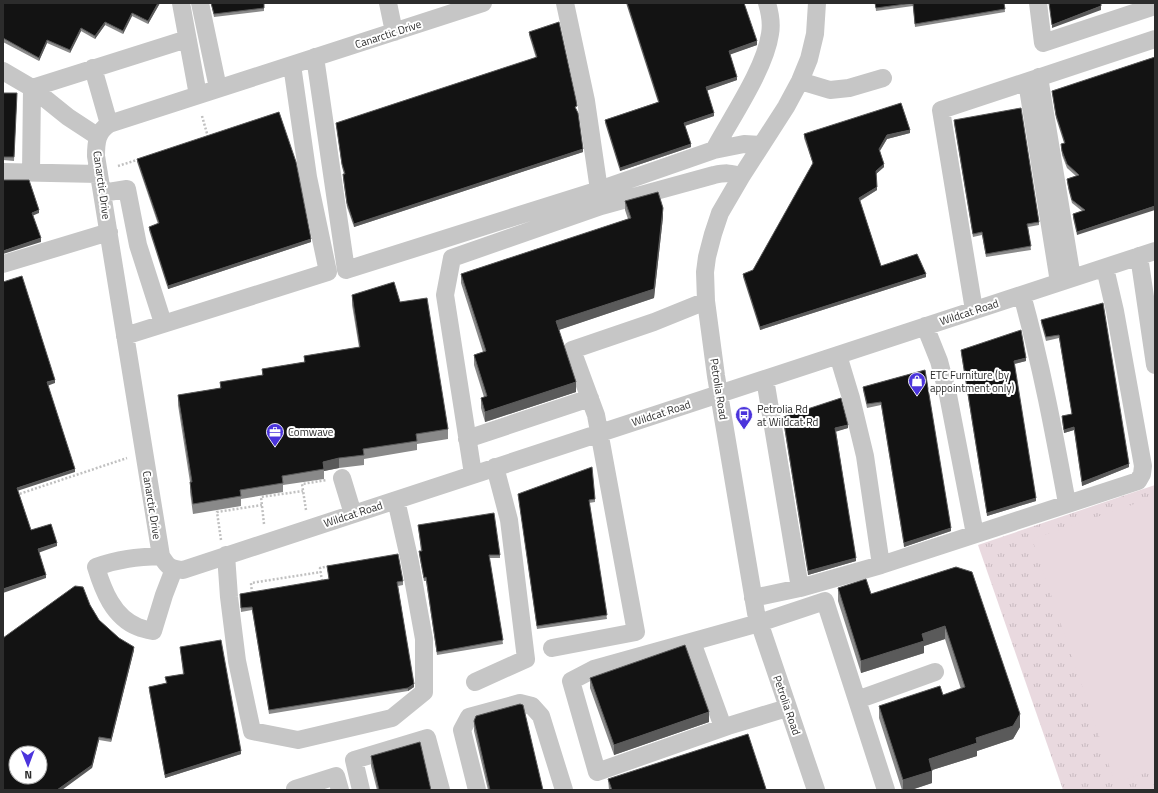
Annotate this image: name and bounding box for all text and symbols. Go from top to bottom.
street label: Canarctic Drive [353,16,424,52]
street label: Canarctic Drive [89,150,115,221]
street label: Wildcat Road [938,295,1001,329]
street label: Petrolia Road [706,357,732,421]
place label: ETC Furniture (by appointment only) [930,367,1015,396]
shop icon: ETC Furniture (by appointment only) [907,371,927,396]
street label: Wildcat Road [630,396,693,430]
place label: Petrolia Rd at Wildcat Rd [757,401,819,430]
bus stop icon: Petrolia Rd at Wildcat Rd [734,405,754,430]
office icon: Comwave [265,422,285,447]
place label: Comwave [288,424,334,440]
street label: Canarctic Drive [139,470,165,541]
street label: Wildcat Road [322,497,385,531]
street label: Petrolia Road [769,673,805,737]
north arrow [8,745,48,785]
text: N [24,767,32,783]

